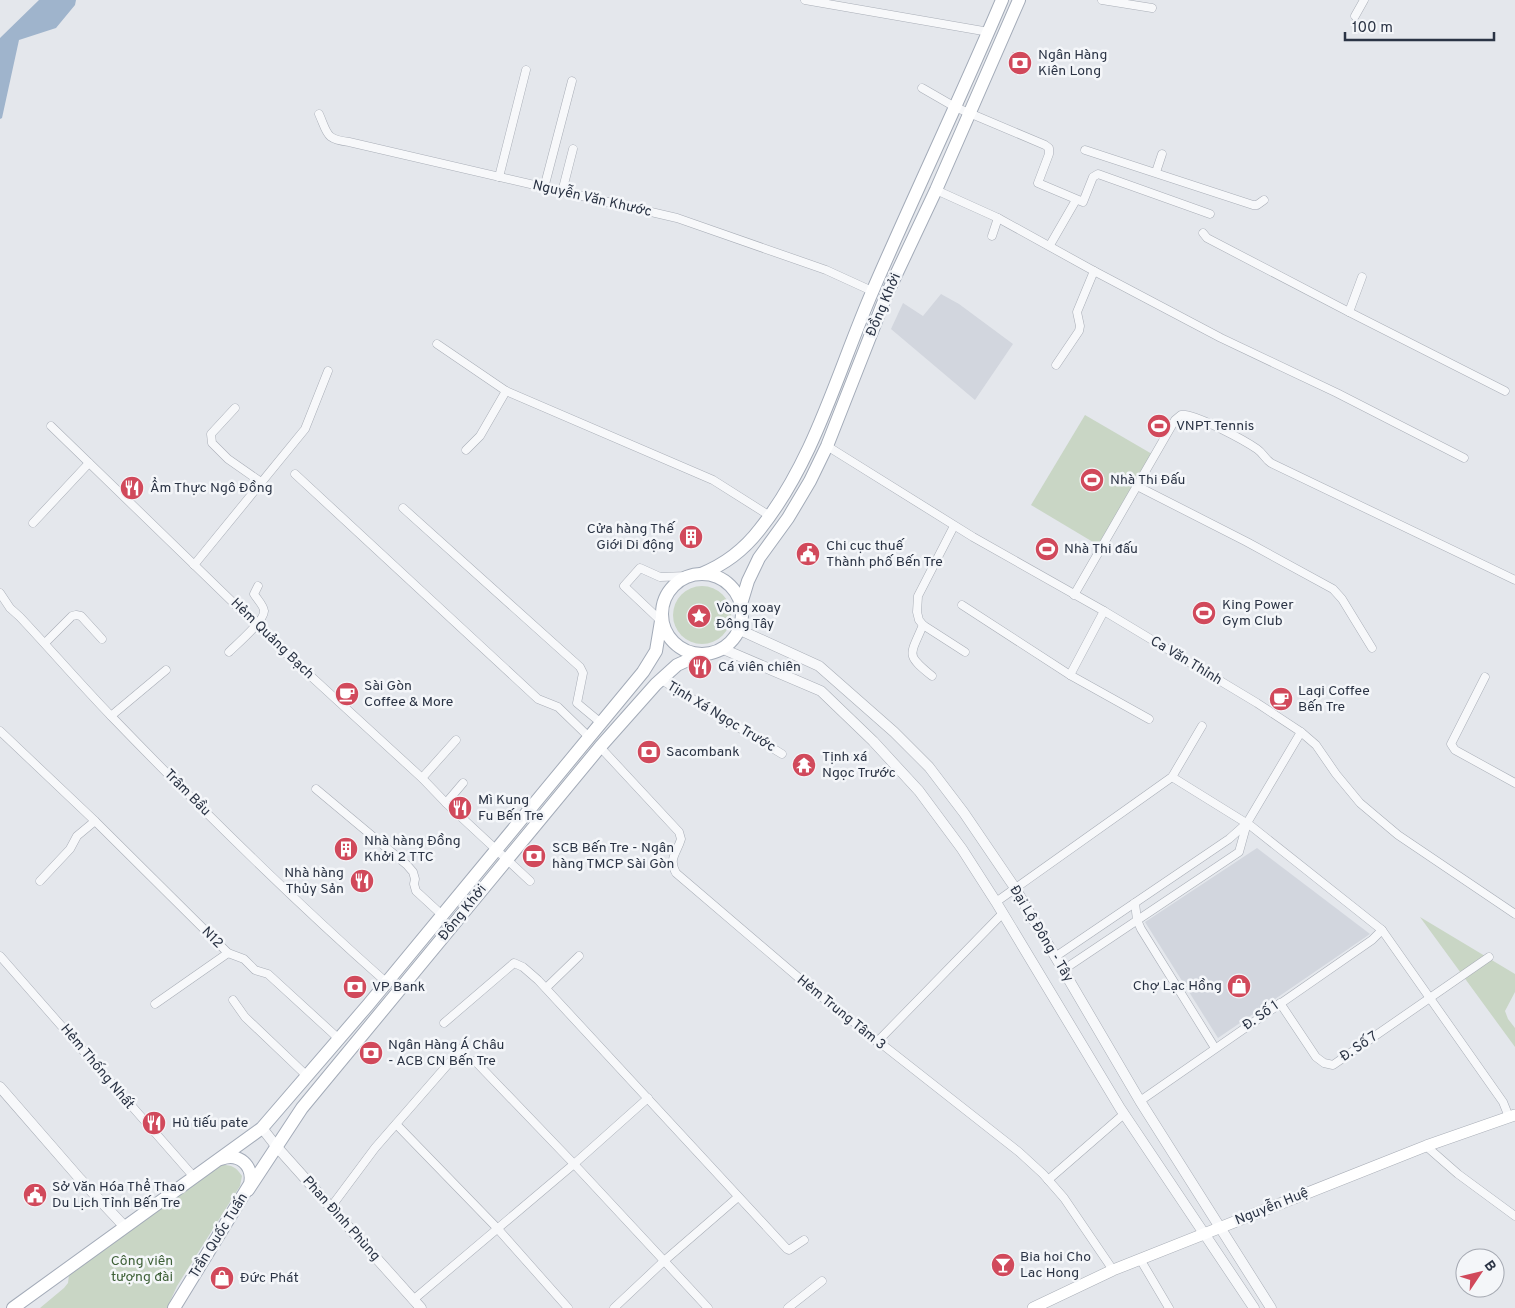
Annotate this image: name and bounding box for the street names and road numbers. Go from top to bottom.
street label: Nguyễn Văn Khước [531,176,653,221]
street label: Đồng Khởi [863,271,905,339]
street label: Hẻm Quảng Bạch [227,595,317,683]
street label: Ca Văn Thỉnh [1147,633,1225,689]
street label: Tịnh Xá Ngọc Trước [664,678,778,756]
street label: Trâm Bầu [160,766,214,820]
street label: Đồng Khởi [435,882,491,944]
street label: Đại Lộ Đông - Tây [1005,883,1077,985]
street label: N12 [198,924,226,952]
street label: Hẻm Trung Tâm 3 [793,972,889,1054]
street label: Đ. Số 1 [1240,998,1282,1034]
street label: Hẻm Thống Nhất [56,1021,138,1113]
street label: Đ. Số 7 [1337,1028,1381,1066]
street label: Phan Đình Phùng [298,1173,384,1265]
street label: Nguyễn Huệ [1232,1184,1311,1229]
street label: Trần Quốc Tuấn [186,1190,252,1282]

